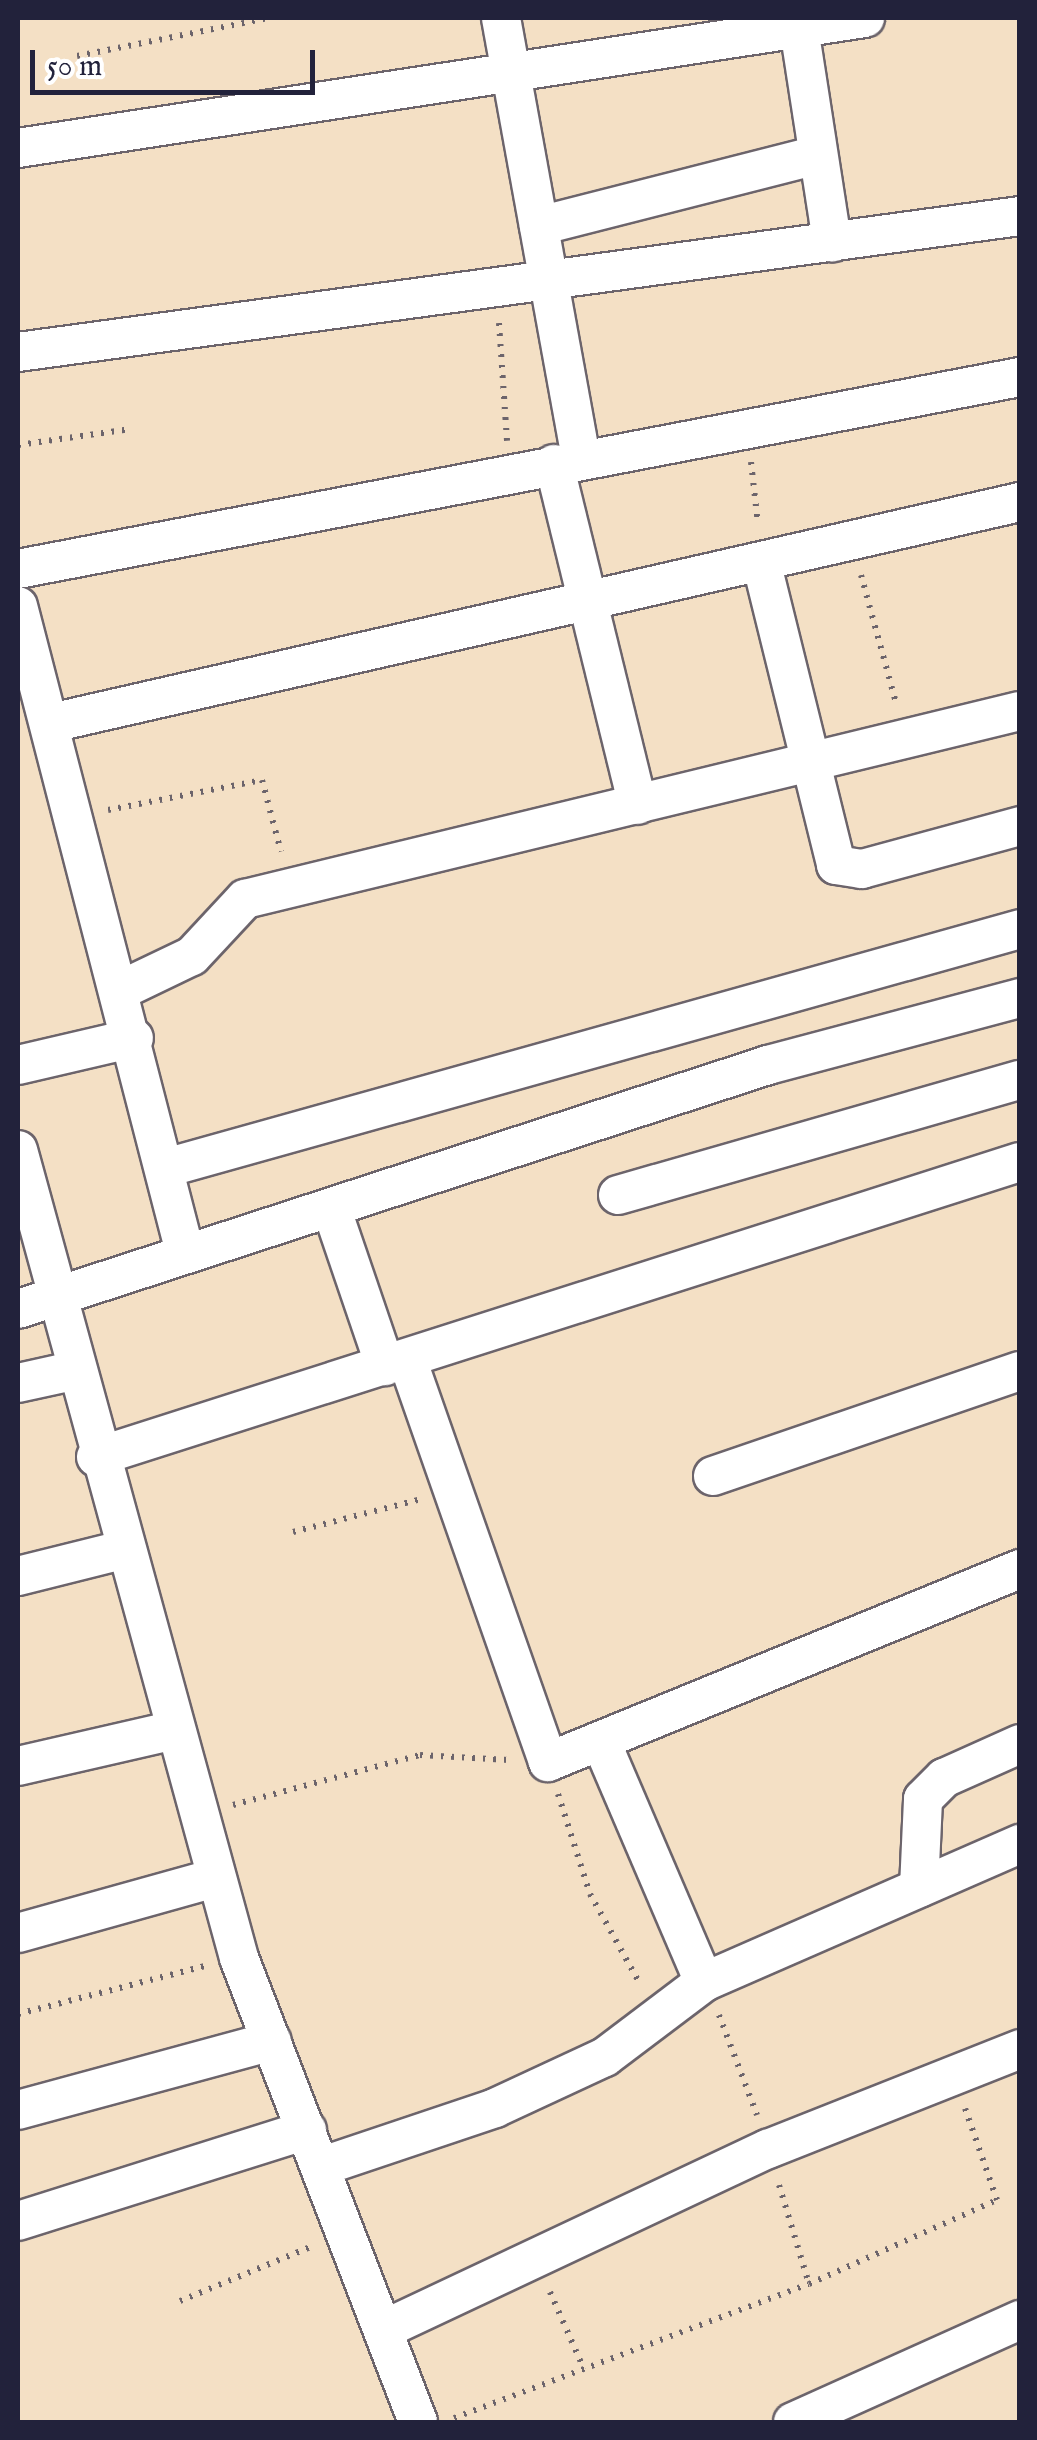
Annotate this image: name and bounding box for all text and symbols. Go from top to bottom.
scale bar [35,30,320,92]
text: 50 m [47,48,102,86]

